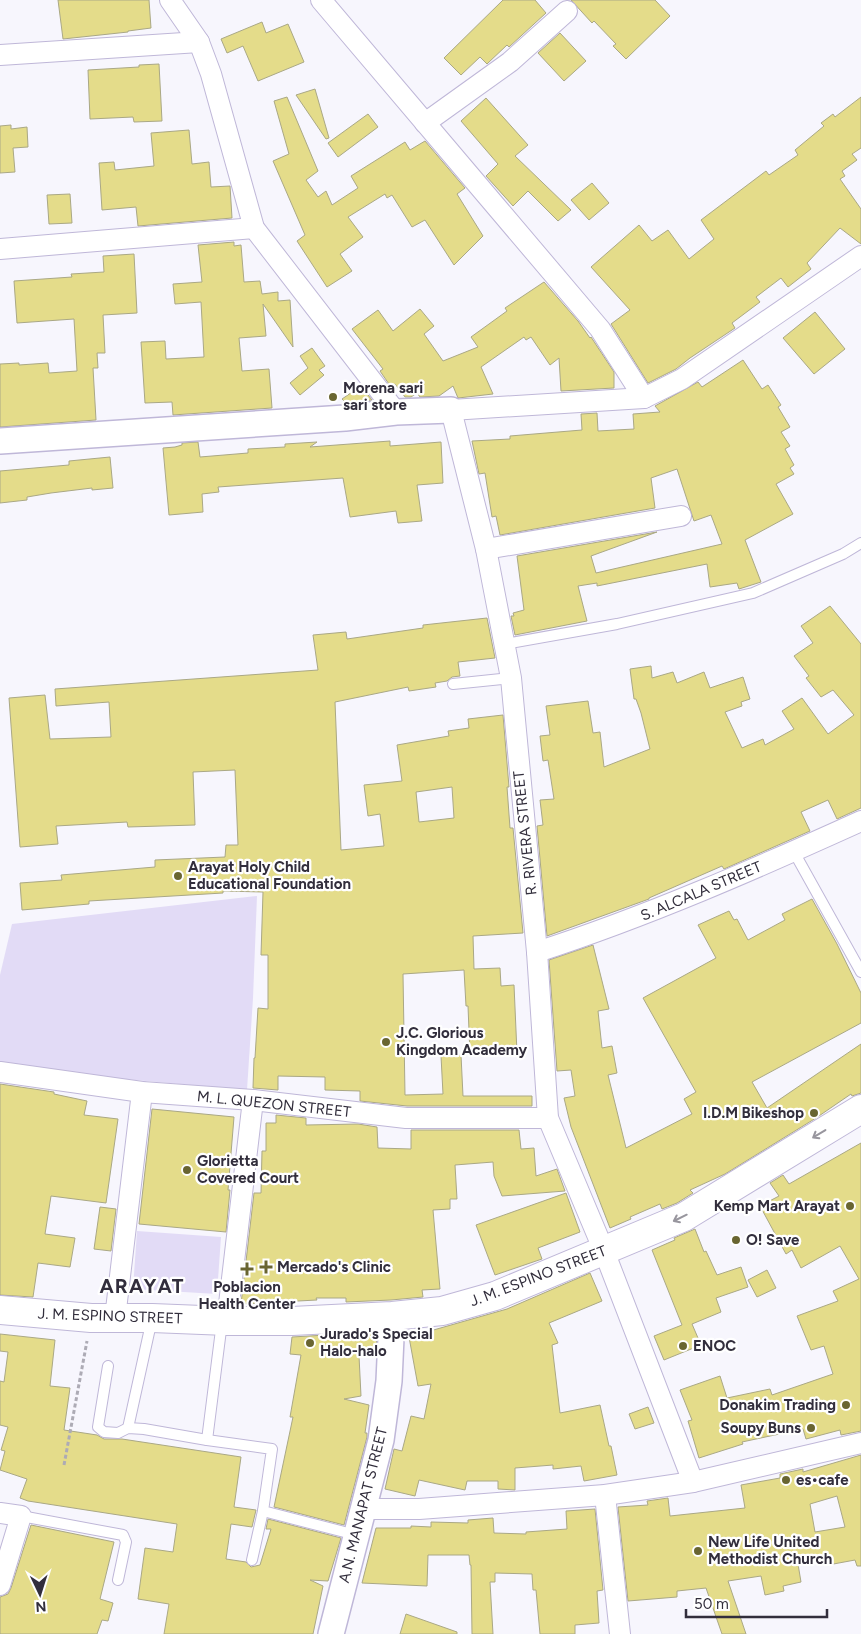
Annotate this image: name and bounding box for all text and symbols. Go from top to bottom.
place label: Morena sari sari store [343,379,423,414]
marker: Morena sari sari store [327,391,339,403]
street label: R. RIVERA STREET [509,769,540,896]
street label: S. ALCALA STREET [638,857,765,925]
place label: Arayat Holy Child Educational Foundation [188,858,351,893]
marker: Arayat Holy Child Educational Foundation [172,870,184,882]
place label: J.C. Glorious Kingdom Academy [396,1024,528,1059]
marker: J.C. Glorious Kingdom Academy [380,1036,392,1048]
street label: M. L. QUEZON STREET [196,1087,353,1121]
place label: I.D.M Bikeshop [703,1104,804,1122]
marker: I.D.M Bikeshop [808,1107,820,1119]
one-way arrow [813,1129,827,1139]
place label: Glorietta Covered Court [197,1152,299,1187]
marker: Glorietta Covered Court [181,1164,193,1176]
place label: Kemp Mart Arayat [714,1197,840,1215]
marker: Kemp Mart Arayat [844,1200,856,1212]
one-way arrow [673,1214,688,1223]
place label: O! Save [746,1231,800,1249]
marker: O! Save [730,1234,742,1246]
street label: J. M. ESPINO STREET [467,1241,609,1310]
place label: Mercado's Clinic [277,1258,391,1276]
marker: Mercado's Clinic [259,1260,273,1274]
marker: Poblacion Health Center [240,1262,254,1276]
district label: ARAYAT [100,1274,184,1298]
place label: Poblacion Health Center [199,1278,296,1313]
street label: J. M. ESPINO STREET [37,1304,183,1328]
place label: Jurado's Special Halo-halo [320,1325,433,1360]
marker: Jurado's Special Halo-halo [304,1337,316,1349]
place label: ENOC [693,1337,736,1355]
marker: ENOC [677,1340,689,1352]
place label: Donakim Trading [719,1396,836,1414]
marker: Donakim Trading [840,1399,852,1411]
place label: Soupy Buns [721,1419,801,1437]
marker: Soupy Buns [805,1422,817,1434]
street label: A.N. MANAPAT STREET [335,1425,391,1585]
place label: es•cafe [796,1471,849,1489]
marker: es•cafe [780,1474,792,1486]
place label: New Life United Methodist Church [708,1533,832,1568]
marker: New Life United Methodist Church [692,1545,704,1557]
north arrow [15,1569,65,1619]
scale bar [686,1586,827,1618]
text: 50 m [694,1595,729,1613]
text: N [35,1598,47,1615]

